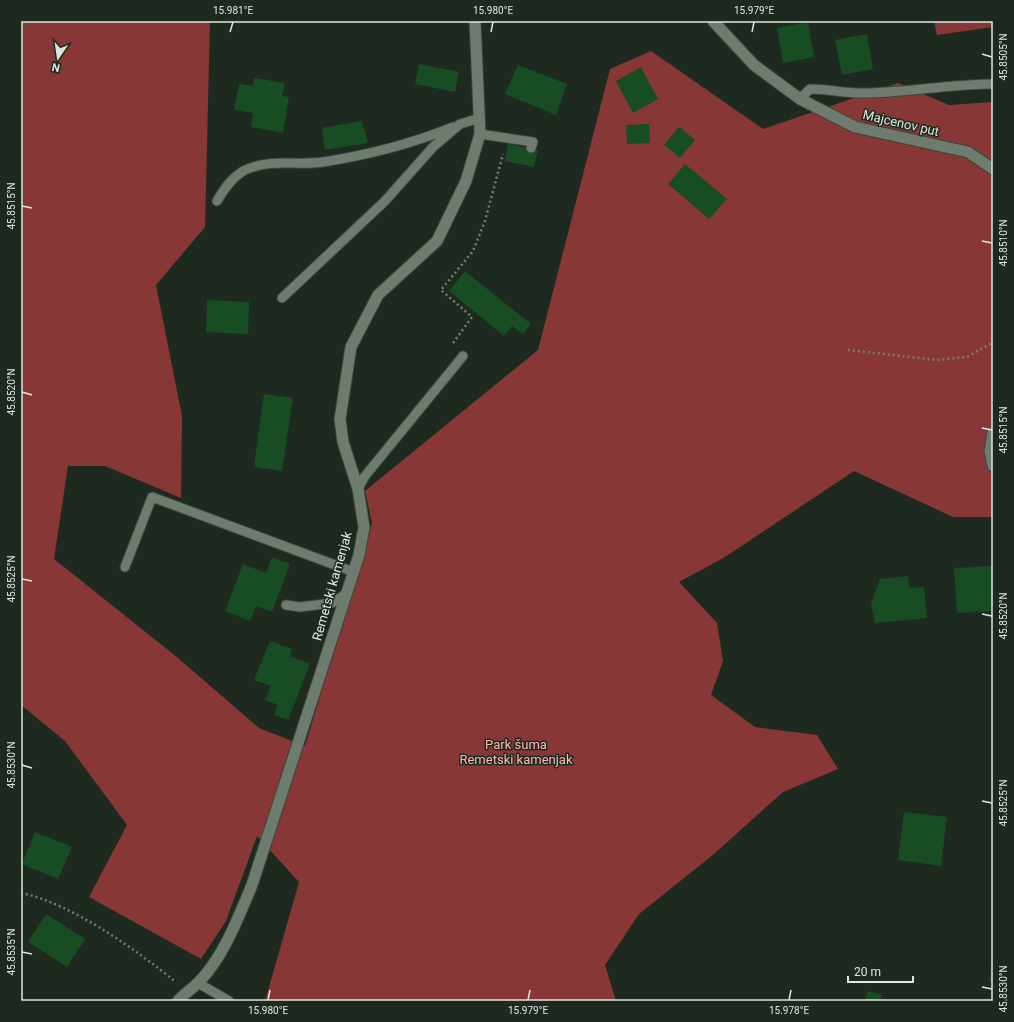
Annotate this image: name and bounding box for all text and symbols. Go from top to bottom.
text: 15.981°E [213,5,253,16]
text: 15.980°E [473,5,513,16]
text: 15.979°E [734,5,774,16]
text: 45.8505°N [998,33,1009,81]
north arrow [38,38,78,78]
text: N [50,60,61,74]
street label: Majcenov put [861,107,941,139]
text: 45.8515°N [6,182,17,230]
text: 45.8510°N [998,219,1009,267]
text: 45.8520°N [6,368,17,416]
text: 45.8515°N [998,406,1009,454]
street label: Remetski kamenjak [309,529,355,642]
text: 45.8525°N [6,555,17,603]
text: 45.8520°N [998,592,1009,640]
park label: Park šuma Remetski kamenjak [459,737,573,767]
text: 45.8530°N [6,741,17,789]
text: 45.8525°N [998,779,1009,827]
text: 45.8535°N [6,928,17,976]
scale bar [848,958,913,984]
text: 20 m [854,965,881,979]
text: 45.8530°N [998,965,1009,1013]
text: 15.980°E [248,1005,288,1016]
text: 15.979°E [508,1005,548,1016]
text: 15.978°E [769,1005,809,1016]

